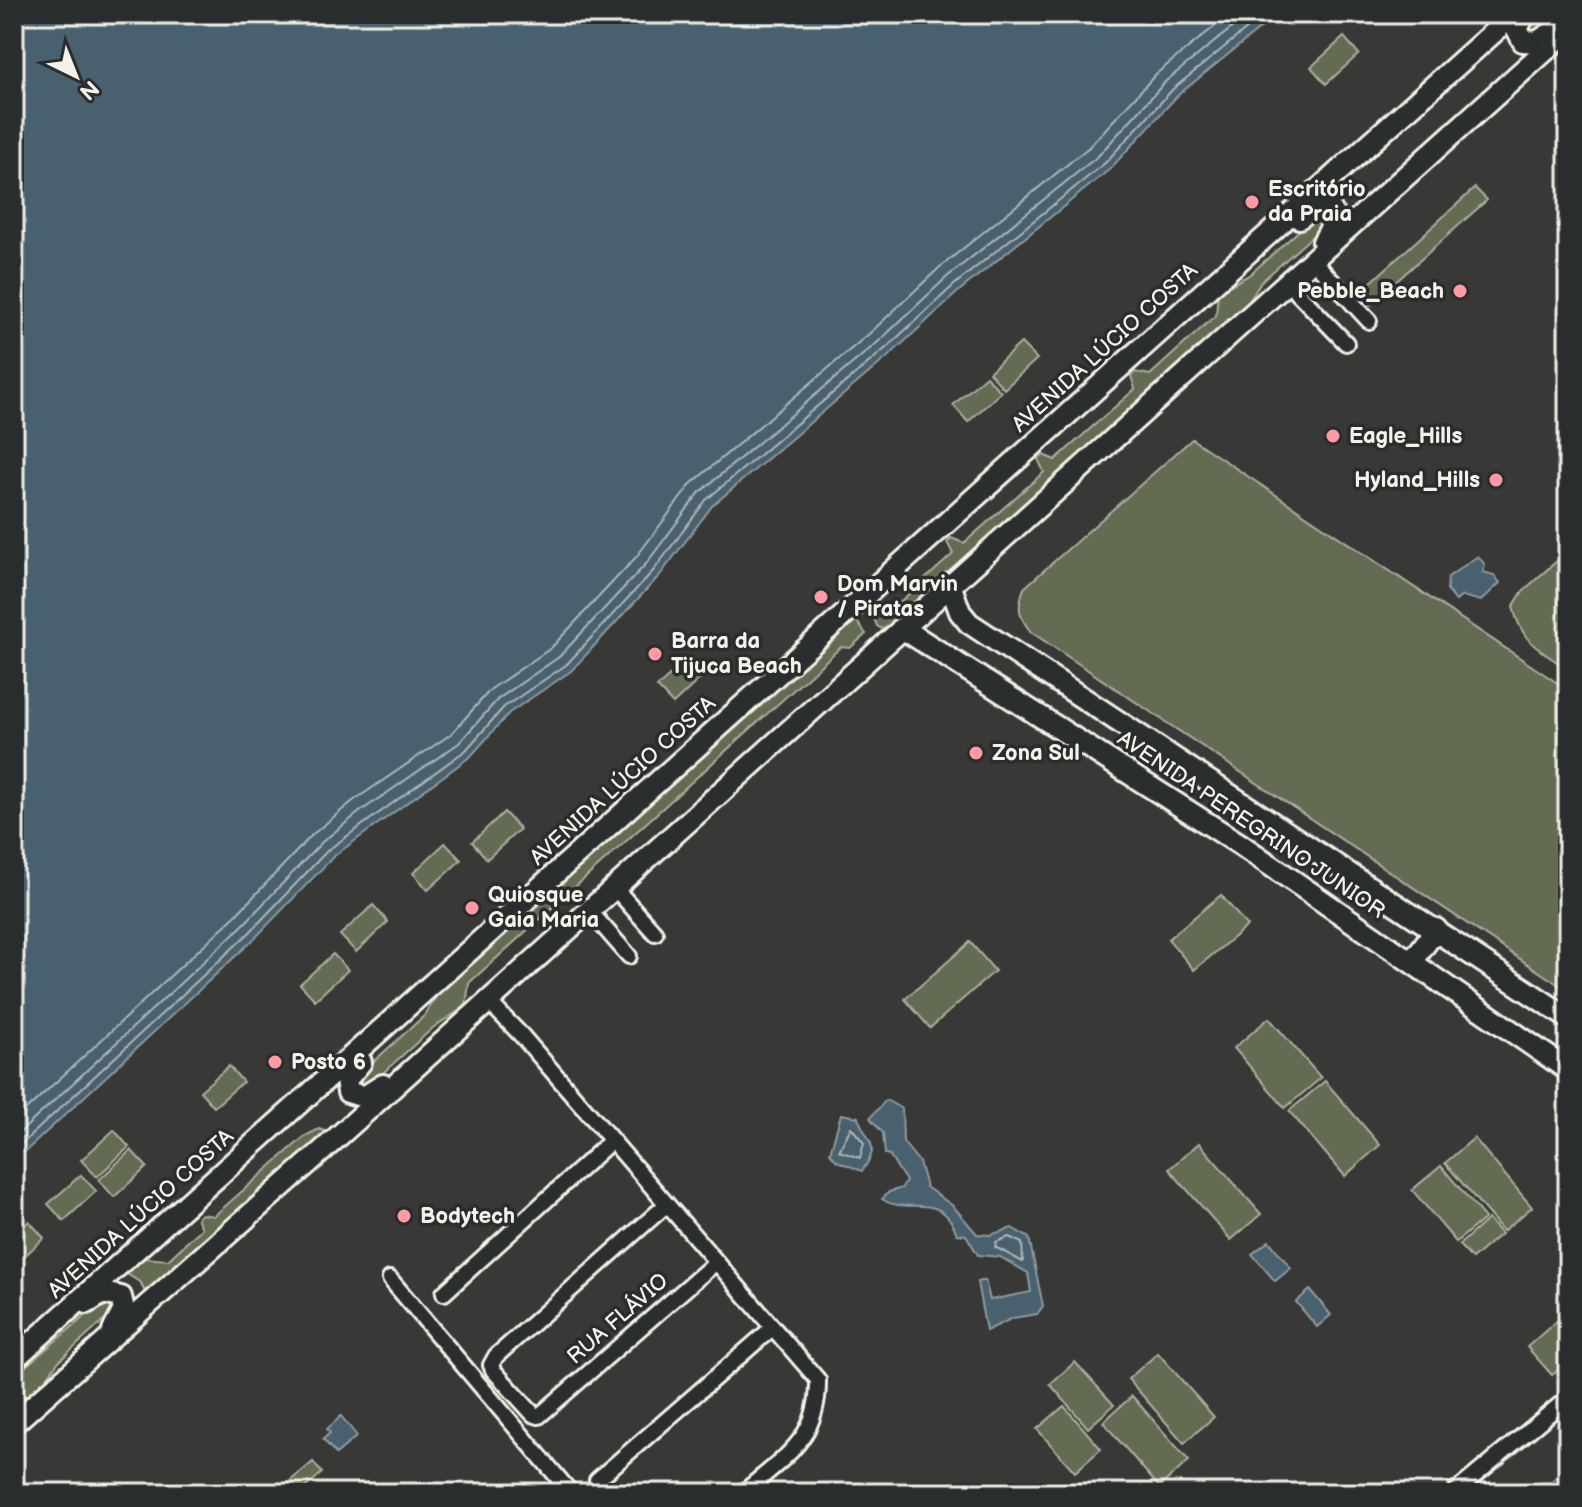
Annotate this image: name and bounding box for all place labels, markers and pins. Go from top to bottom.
place label: Escritório da Praia [1268,176,1366,228]
marker: Escritório da Praia [1243,193,1261,211]
place label: Pebble_Beach [1297,278,1444,305]
marker: Pebble_Beach [1451,282,1469,300]
place label: Eagle_Hills [1349,423,1462,450]
marker: Eagle_Hills [1324,427,1342,445]
place label: Hyland_Hills [1354,467,1480,494]
marker: Hyland_Hills [1487,471,1505,489]
place label: Dom Marvin / Piratas [837,571,958,623]
marker: Dom Marvin / Piratas [812,588,830,606]
place label: Barra da Tijuca Beach [671,628,802,680]
marker: Barra da Tijuca Beach [646,645,664,663]
place label: Zona Sul [992,740,1080,767]
marker: Zona Sul [967,744,985,762]
place label: Quiosque Gaia Maria [488,882,599,934]
marker: Quiosque Gaia Maria [463,899,481,917]
place label: Posto 6 [291,1049,366,1076]
marker: Posto 6 [266,1053,284,1071]
place label: Bodytech [420,1203,515,1230]
marker: Bodytech [395,1207,413,1225]

